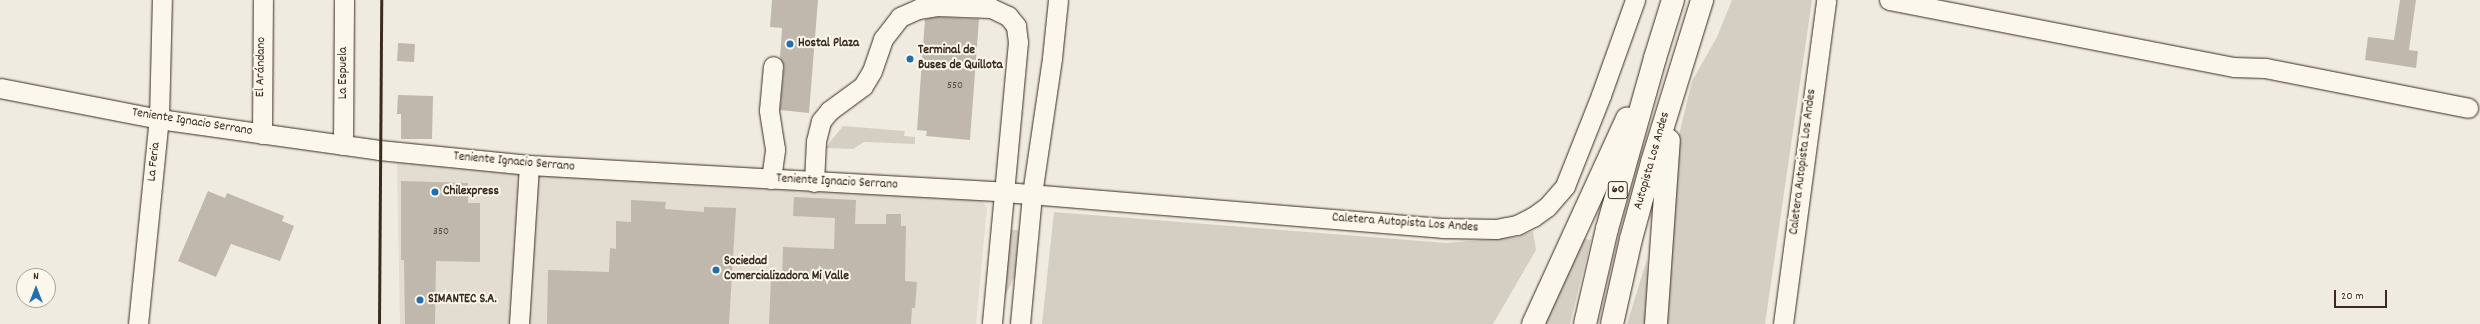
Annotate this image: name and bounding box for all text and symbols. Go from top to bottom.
place label: Hostal Plaza [798,36,859,52]
street label: El Arándano [254,37,270,97]
marker: Hostal Plaza [785,39,795,49]
place label: Terminal de Buses de Quillota [918,44,1003,75]
street label: La Espuela [336,47,352,99]
marker: Terminal de Buses de Quillota [905,54,915,64]
house number: 550 [947,79,963,93]
street label: Caletera Autopista Los Andes [1787,88,1821,236]
street label: Teniente Ignacio Serrano [131,106,253,140]
street label: Autopista Los Andes [1632,110,1674,212]
street label: La Feria [145,142,165,182]
street label: Teniente Ignacio Serrano [453,150,575,176]
street label: Teniente Ignacio Serrano [776,172,898,194]
road number: 60 [1607,180,1629,200]
place label: Chilexpress [443,184,499,200]
marker: Chilexpress [430,187,440,197]
street label: Caletera Autopista Los Andes [1331,211,1479,237]
house number: 350 [433,225,449,239]
place label: Sociedad Comercializadora Mi Valle [724,255,849,286]
marker: Sociedad Comercializadora Mi Valle [711,265,721,275]
north arrow [16,268,56,308]
text: N [33,269,39,285]
scale bar [2336,282,2389,308]
text: 20 m [2341,288,2364,305]
place label: SIMANTEC S.A. [428,292,497,308]
marker: SIMANTEC S.A. [415,295,425,305]

